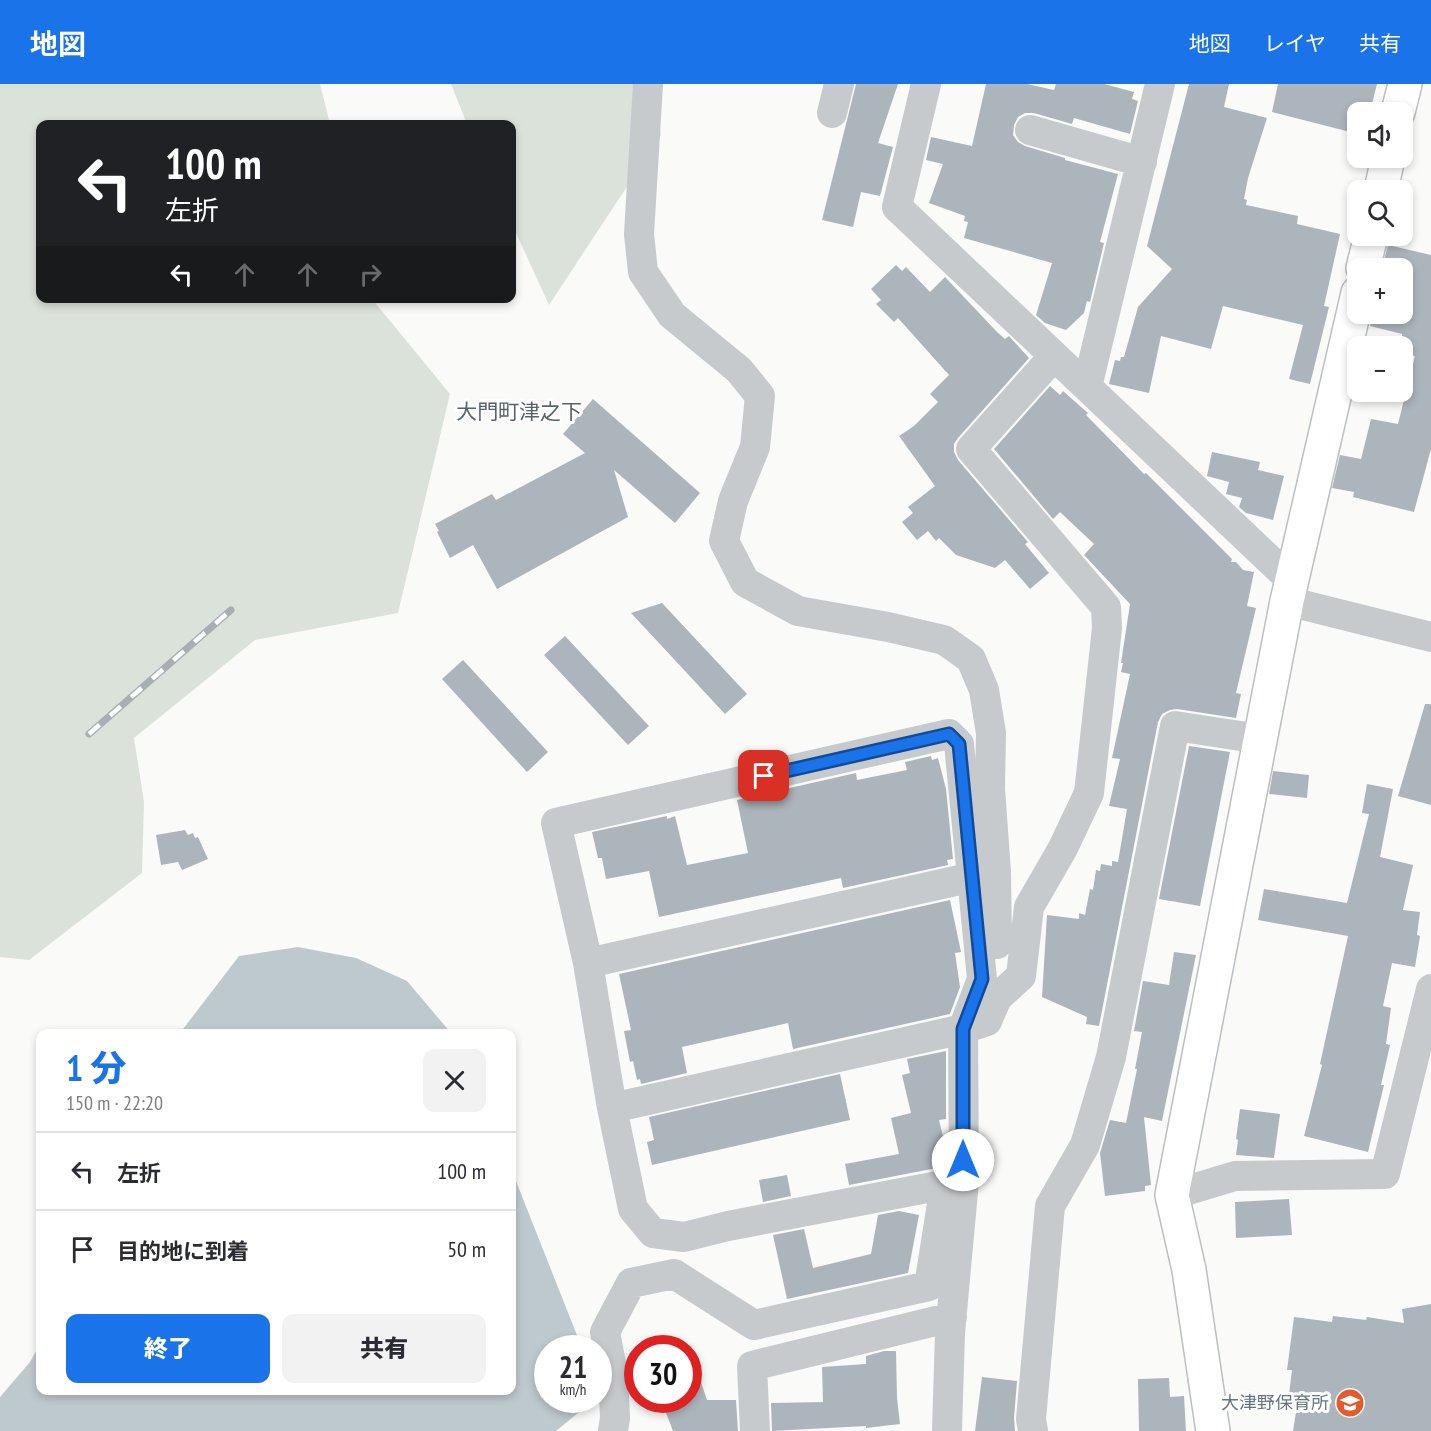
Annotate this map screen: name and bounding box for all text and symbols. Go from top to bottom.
text: 地図 [30,25,86,62]
text: 地図 [1189,30,1231,57]
text: レイヤ [1264,30,1326,57]
text: 共有 [1359,30,1401,57]
map controls [1347,102,1413,402]
button: sound [1347,102,1413,168]
text: 100 m [165,136,262,191]
icon: left [66,144,144,222]
button: search [1347,180,1413,246]
text: 左折 [165,193,219,227]
icon: left [165,258,198,291]
icon: ahead [228,258,261,291]
icon: ahead [291,258,324,291]
icon: right [354,258,387,291]
button: + [1347,258,1413,324]
button: − [1347,336,1413,402]
district label: 大門町津之下 [456,398,582,425]
pin [738,750,789,801]
icon: arrive [747,759,780,792]
text: 1 分 [66,1044,127,1091]
button: close [423,1049,486,1112]
text: 150 m · 22:20 [66,1090,163,1116]
position arrow [931,1128,995,1192]
icon: left [66,1155,99,1188]
text: 100 m [437,1157,486,1185]
text: 左折 [117,1159,161,1187]
icon: arrive [66,1233,99,1266]
text: 50 m [447,1235,486,1263]
text: 目的地に到着 [117,1237,249,1265]
button: 終了 [66,1314,270,1383]
button: 共有 [282,1314,486,1383]
speed limit sign: 30 [624,1335,702,1413]
text: 21 [559,1347,587,1386]
text: km/h [560,1380,586,1399]
school or university icon: 大津野保育所 [1334,1387,1366,1419]
place label: 大津野保育所 [1221,1391,1329,1414]

